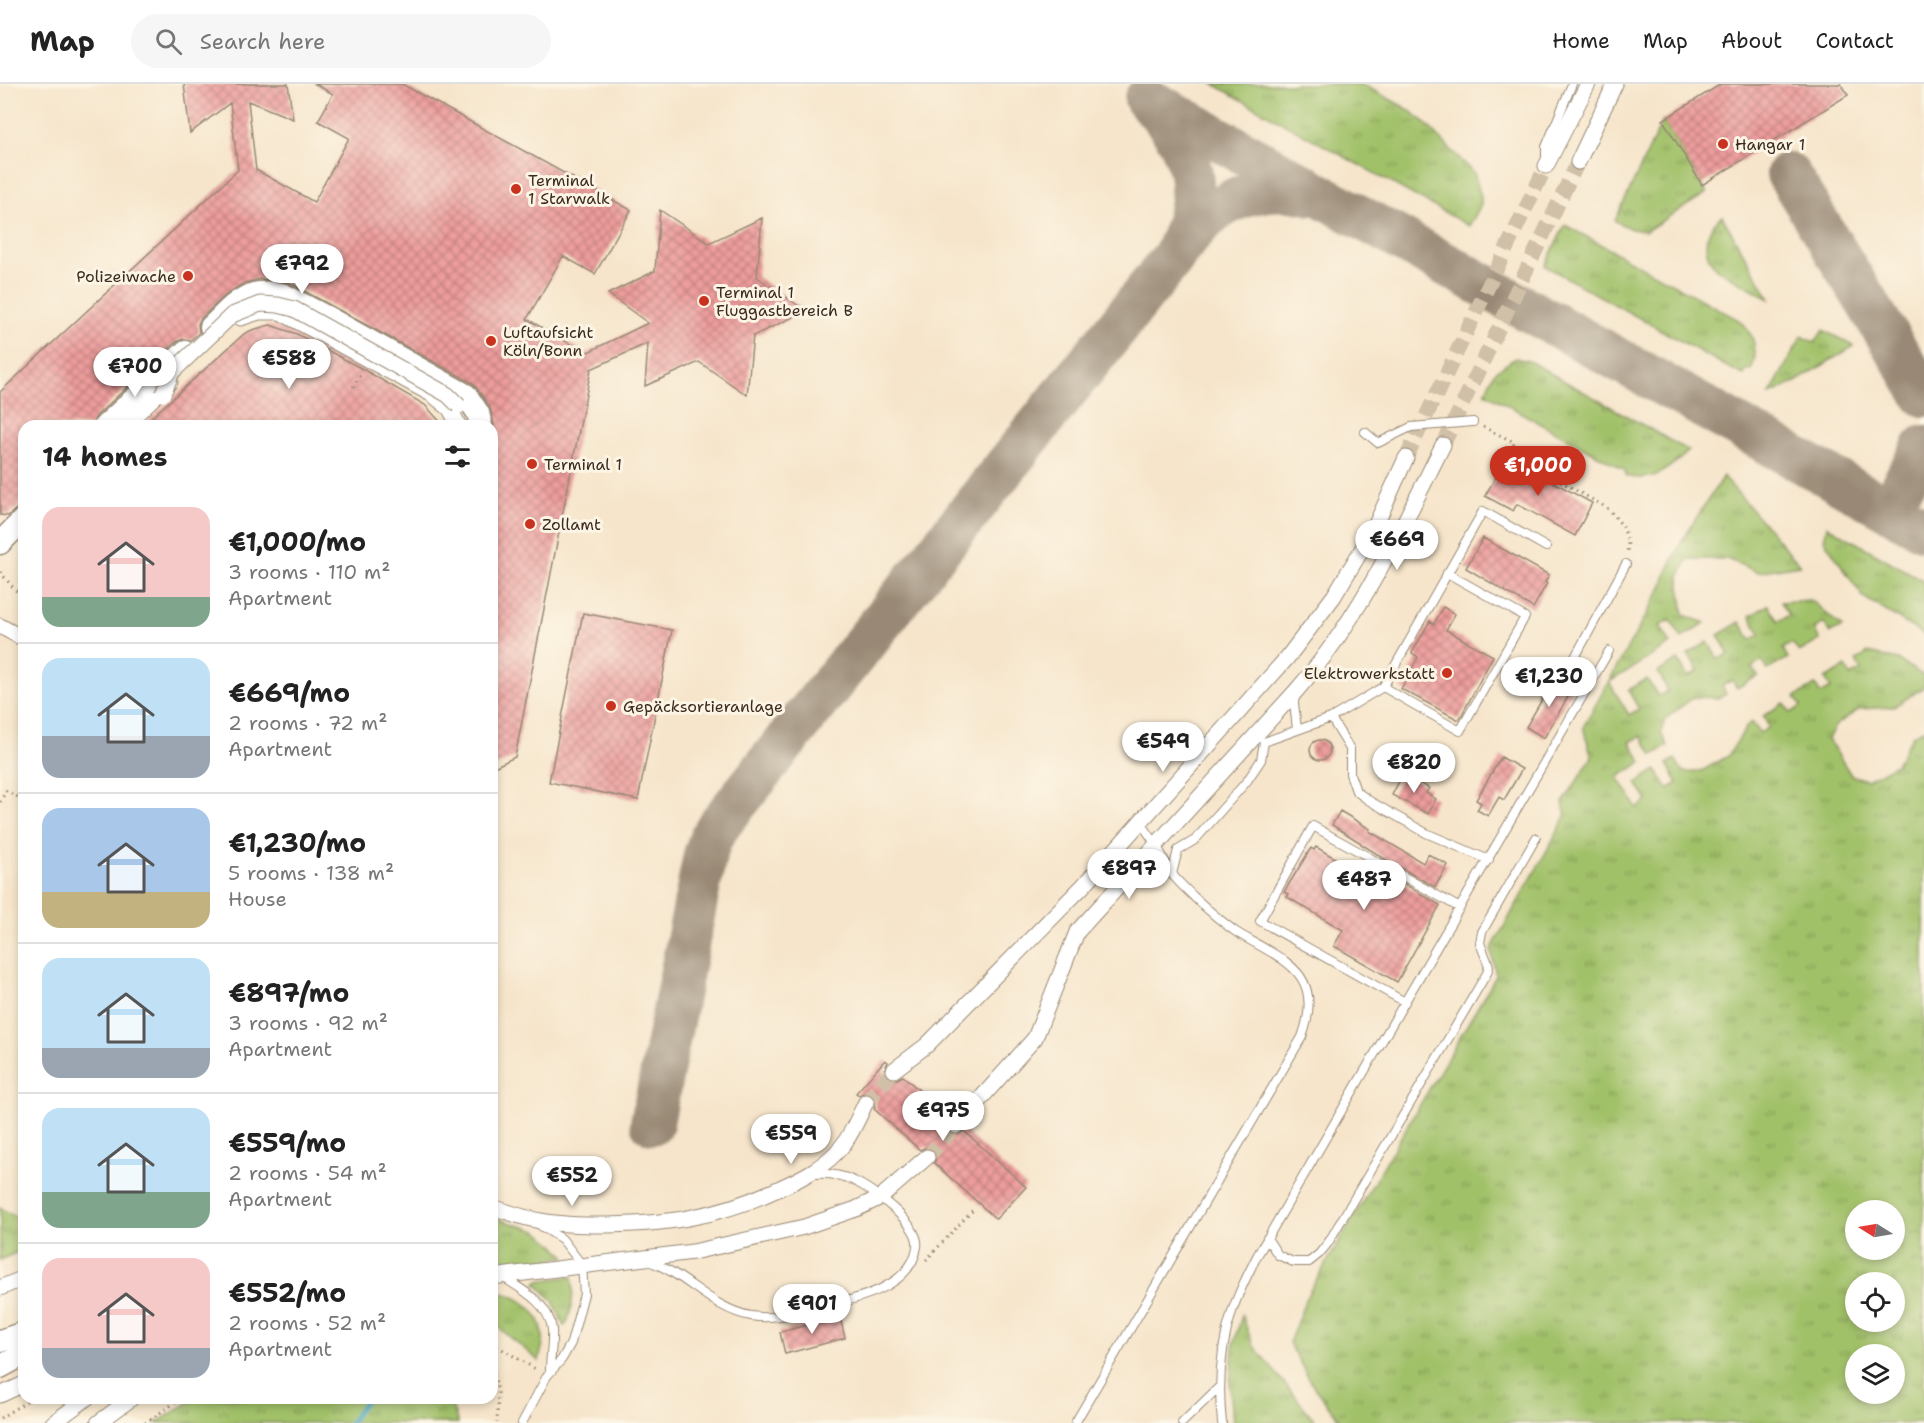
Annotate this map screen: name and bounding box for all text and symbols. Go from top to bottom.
search box [131,14,551,68]
text: Map [30,22,95,60]
icon: search [152,25,185,58]
text: Search here [200,27,325,56]
text: Home [1552,27,1610,55]
text: Map [1643,27,1688,55]
text: About [1721,27,1782,55]
text: Contact [1815,27,1894,55]
place label: Hangar 1 [1735,134,1805,155]
marker: Hangar 1 [1716,137,1730,151]
place label: Terminal 1 Starwalk [528,170,610,209]
marker: Terminal 1 Starwalk [509,182,523,196]
pin: €792 [266,244,338,295]
text: €792 [275,250,329,276]
place label: Polizeiwache [76,266,176,287]
marker: Polizeiwache [181,269,195,283]
place label: Terminal 1 Fluggastbereich B [716,282,853,321]
marker: Terminal 1 Fluggastbereich B [697,294,711,308]
place label: Luftaufsicht Köln/Bonn [503,322,593,361]
marker: Luftaufsicht Köln/Bonn [484,334,498,348]
pin: €588 [253,339,325,390]
text: €588 [262,345,316,371]
pin: €700 [99,347,171,398]
text: €700 [107,353,163,379]
text: 14 homes [42,439,168,474]
icon: filters [441,440,474,473]
pin: €1,000 [1489,446,1587,497]
text: €1,000 [1504,452,1572,478]
place label: Terminal 1 [544,454,622,475]
marker: Terminal 1 [525,457,539,471]
place label: Zollamt [542,514,601,535]
marker: Zollamt [523,517,537,531]
pin: €669 [1361,520,1433,571]
text: €1,000/mo [228,524,366,559]
text: €669 [1369,526,1425,552]
icon: home [90,531,162,603]
text: 3 rooms · 110 m² [228,559,391,585]
text: Apartment [228,585,332,611]
pin: €1,230 [1500,657,1598,708]
place label: Elektrowerkstatt [1304,663,1435,684]
text: €1,230 [1515,663,1583,689]
marker: Elektrowerkstatt [1440,666,1454,680]
text: €669/mo [228,675,350,710]
icon: home [90,682,162,754]
place label: Gepäcksortieranlage [623,696,783,717]
marker: Gepäcksortieranlage [604,699,618,713]
text: 2 rooms · 72 m² [228,710,387,736]
pin: €549 [1127,722,1199,773]
text: €549 [1136,728,1190,754]
text: Apartment [228,736,332,762]
pin: €820 [1378,743,1450,794]
text: €820 [1386,749,1442,775]
text: €1,230/mo [228,825,366,860]
icon: home [90,832,162,904]
pin: €897 [1093,849,1165,900]
text: €897 [1101,855,1157,881]
text: 5 rooms · 138 m² [228,860,394,886]
pin: €487 [1328,860,1400,911]
text: €487 [1336,866,1392,892]
text: House [228,886,287,912]
text: €897/mo [228,975,349,1010]
icon: home [90,982,162,1054]
text: 3 rooms · 92 m² [228,1010,388,1036]
text: Apartment [228,1036,332,1062]
pin: €975 [907,1091,979,1142]
text: €975 [916,1097,970,1123]
pin: €559 [755,1114,827,1165]
text: €559 [765,1120,817,1146]
text: €559/mo [228,1125,346,1160]
icon: home [90,1132,162,1204]
pin: €552 [536,1156,608,1207]
text: 2 rooms · 54 m² [228,1160,387,1186]
text: €552 [546,1162,598,1188]
text: Apartment [228,1186,332,1212]
north arrow [1845,1200,1905,1260]
map controls [1845,1200,1905,1404]
button: locate [1845,1272,1905,1332]
text: €552/mo [228,1275,346,1310]
icon: home [90,1282,162,1354]
pin: €901 [776,1284,848,1335]
text: €901 [787,1290,837,1316]
text: 2 rooms · 52 m² [228,1310,386,1336]
text: Apartment [228,1336,332,1362]
button: layers [1845,1344,1905,1404]

